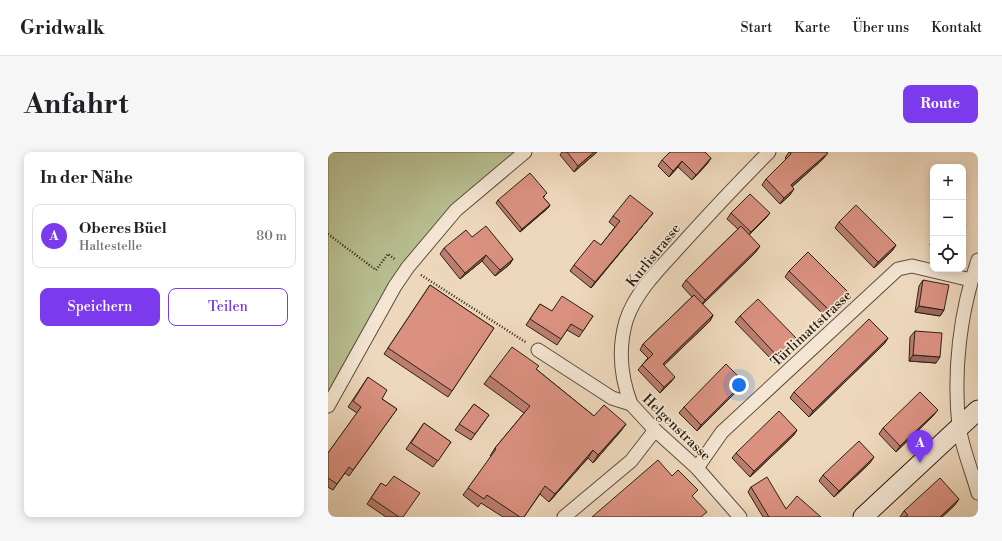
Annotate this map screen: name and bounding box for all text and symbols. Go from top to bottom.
text: Gridwalk [20,16,104,40]
text: Start [740,19,772,37]
text: Karte [794,19,830,37]
text: Über uns [852,19,909,37]
text: Kontakt [931,19,982,37]
button: Route [903,85,978,123]
text: Anfahrt [24,87,128,122]
map controls [930,164,966,272]
button: + [930,164,966,200]
text: In der Nähe [40,167,133,189]
button: − [930,200,966,236]
text: Oberes Büel [79,219,167,238]
street label: Kurlistrasse [623,220,685,291]
text: A [49,228,59,244]
text: 80 m [256,228,287,244]
button: locate [930,236,966,272]
text: Haltestelle [79,238,142,254]
street label: Türlimattstrasse [767,287,856,371]
button: Speichern [40,288,160,326]
button: Teilen [168,288,288,326]
your location [729,375,749,395]
street label: Helgenstrasse [638,390,714,465]
pin: A [907,430,933,463]

